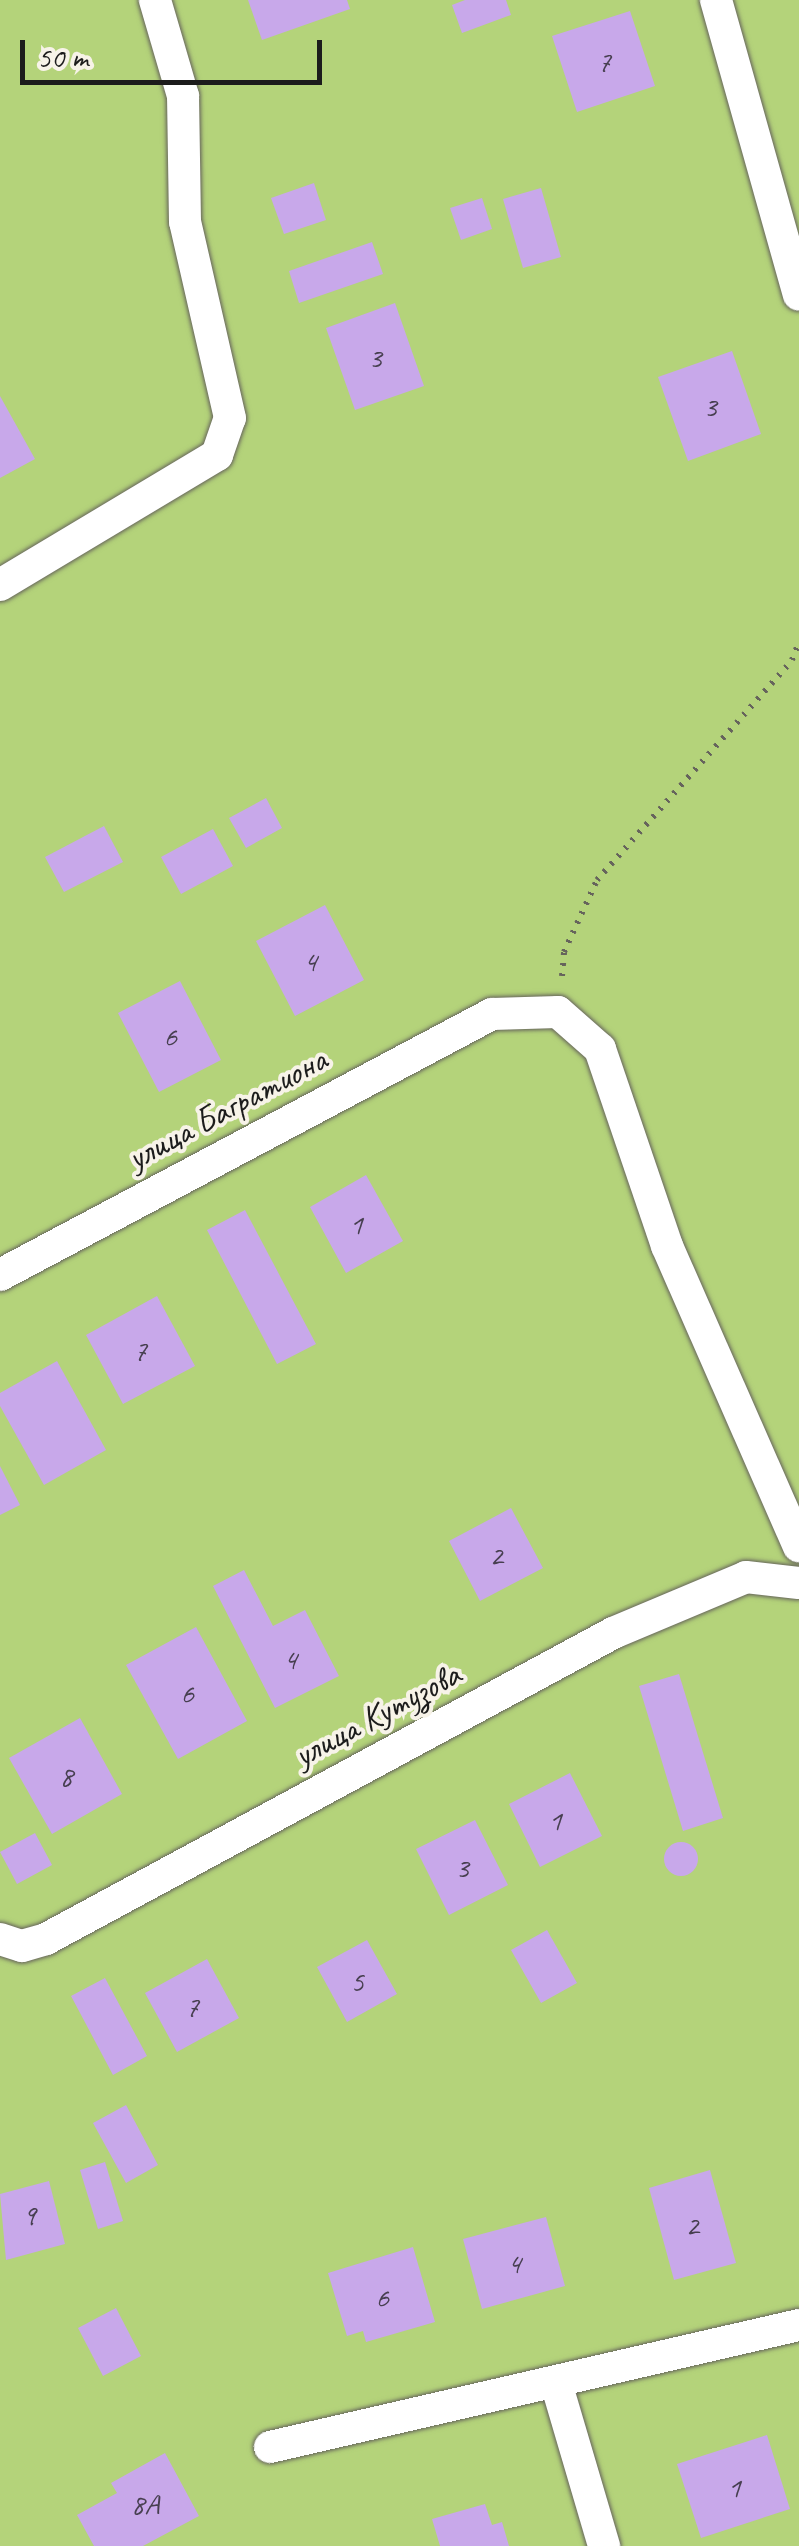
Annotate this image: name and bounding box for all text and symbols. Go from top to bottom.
scale bar [25,20,328,82]
text: 50 m [37,38,88,76]
house number: 7 [597,43,611,79]
house number: 3 [368,339,382,375]
house number: 3 [703,388,717,424]
house number: 4 [303,943,317,979]
house number: 6 [163,1018,177,1054]
street label: улица Багратиона [121,1039,333,1179]
house number: 1 [349,1206,363,1242]
house number: 7 [133,1332,147,1368]
house number: 2 [489,1537,503,1573]
house number: 4 [283,1641,297,1677]
street label: улица Кутузова [286,1654,468,1776]
house number: 6 [180,1675,194,1711]
house number: 8 [59,1758,73,1794]
house number: 1 [548,1802,562,1838]
house number: 3 [455,1849,469,1885]
house number: 5 [350,1963,364,1999]
house number: 7 [185,1988,199,2024]
house number: 9 [22,2197,36,2233]
house number: 2 [685,2207,699,2243]
house number: 4 [507,2245,521,2281]
house number: 6 [375,2279,389,2315]
house number: 1 [727,2469,741,2505]
house number: 8А [131,2486,159,2522]

